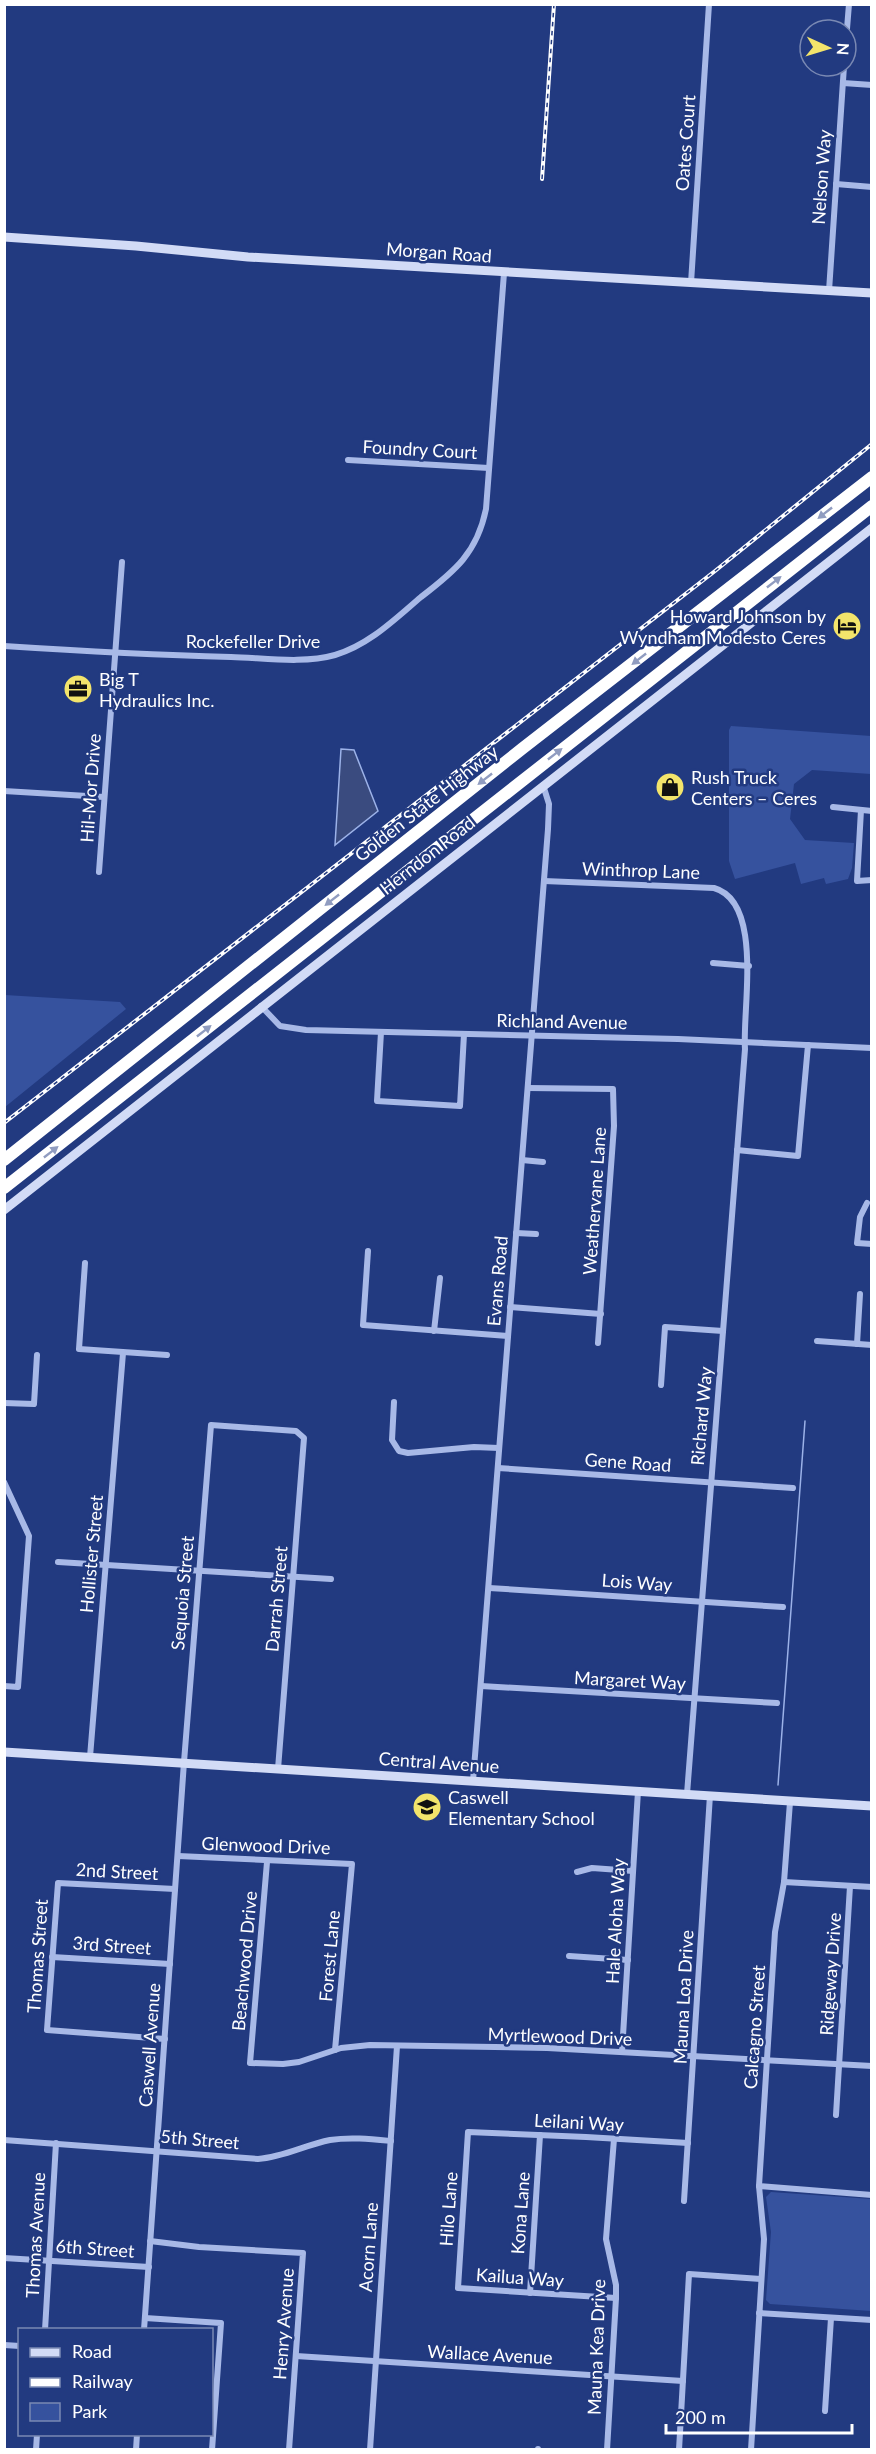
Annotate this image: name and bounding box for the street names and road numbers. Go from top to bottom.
street label: Oates Court [671,94,699,192]
street label: Nelson Way [807,128,835,225]
street label: Morgan Road [385,237,493,267]
street label: Foundry Court [362,435,478,463]
street label: Rockefeller Drive [186,630,320,652]
street label: Hil-Mor Drive [75,733,105,843]
street label: Golden State Highway [350,740,503,866]
street label: Herndon Road [375,811,479,899]
street label: Winthrop Lane [582,857,700,883]
street label: Richland Avenue [496,1009,628,1033]
street label: Weathervane Lane [578,1126,610,1276]
street label: Evans Road [482,1235,512,1327]
street label: Richard Way [686,1365,716,1466]
street label: Gene Road [584,1448,672,1476]
street label: Hollister Street [75,1494,107,1614]
street label: Sequoia Street [166,1534,198,1651]
street label: Darrah Street [260,1545,292,1653]
street label: Lois Way [601,1569,674,1595]
street label: Margaret Way [573,1666,687,1694]
street label: Central Avenue [378,1747,500,1777]
street label: Glenwood Drive [201,1832,331,1858]
street label: Hale Aloha Way [601,1857,629,1984]
street label: 2nd Street [75,1858,159,1884]
street label: Beachwood Drive [227,1890,261,2032]
street label: Thomas Street [22,1898,52,2014]
street label: Forest Lane [314,1909,344,2003]
street label: Ridgeway Drive [815,1912,845,2036]
street label: Mauna Loa Drive [669,1929,697,2065]
street label: 3rd Street [72,1931,153,1959]
street label: Calcagno Street [739,1964,769,2090]
street label: Caswell Avenue [134,1982,164,2108]
street label: Myrtlewood Drive [487,2022,633,2050]
street label: Leilani Way [534,2109,625,2135]
street label: 5th Street [160,2125,241,2153]
street label: Hilo Lane [434,2171,462,2247]
street label: Kona Lane [506,2171,534,2255]
street label: Thomas Avenue [21,2172,49,2298]
street label: Acorn Lane [354,2202,382,2292]
street label: 6th Street [55,2234,136,2262]
street label: Kailua Way [475,2263,566,2291]
street label: Henry Avenue [268,2267,298,2381]
street label: Mauna Kea Drive [583,2279,609,2415]
street label: Wallace Avenue [427,2340,553,2368]

